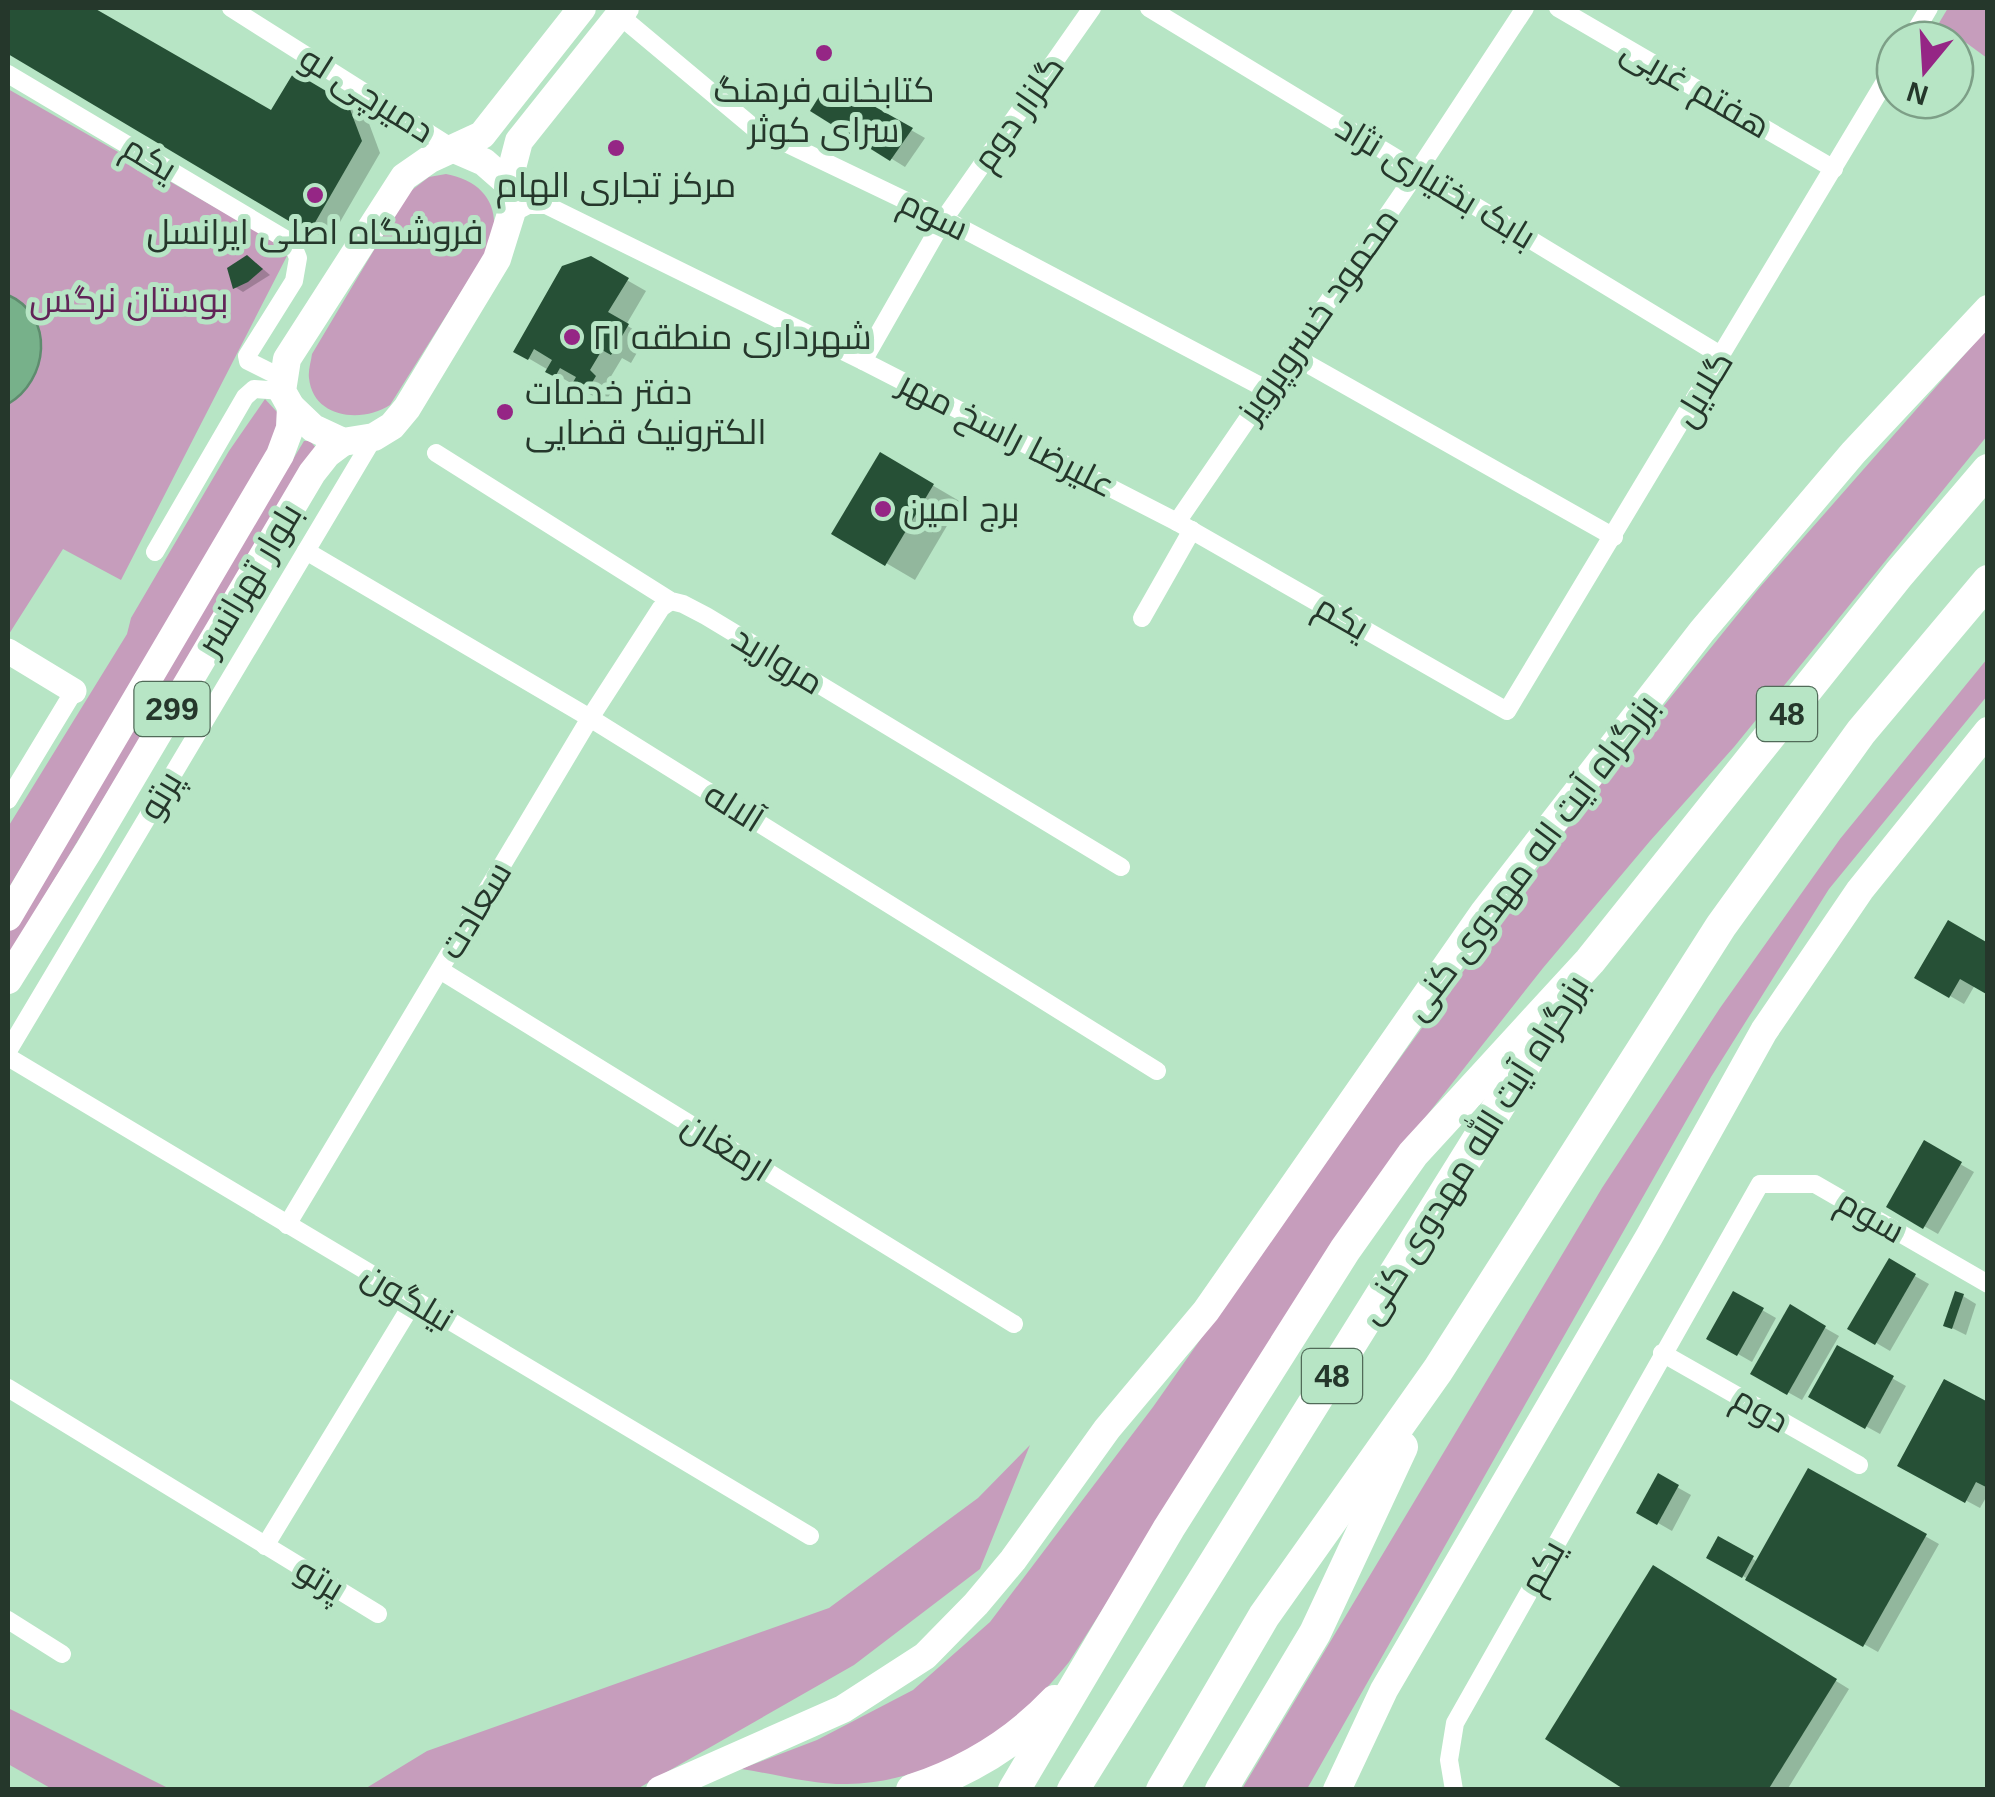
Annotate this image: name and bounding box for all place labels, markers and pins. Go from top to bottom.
marker: کتابخانه فرهنگ سرای کوثر [813,42,835,64]
place label: کتابخانه فرهنگ سرای کوثر [713,70,935,151]
marker: مرکز تجاری الهام [605,137,627,159]
place label: مرکز تجاری الهام [496,165,736,209]
marker: فروشگاه اصلی ایرانسل [304,184,326,206]
place label: فروشگاه اصلی ایرانسل [146,212,484,253]
place label: شهرداری منطقه ۲۱ [592,317,872,358]
marker: شهرداری منطقه ۲۱ [561,326,583,348]
place label: دفتر خدمات الکترونیک قضایی [525,372,767,453]
marker: دفتر خدمات الکترونیک قضایی [494,401,516,423]
place label: برج امین [903,489,1020,532]
marker: برج امین [872,498,894,520]

